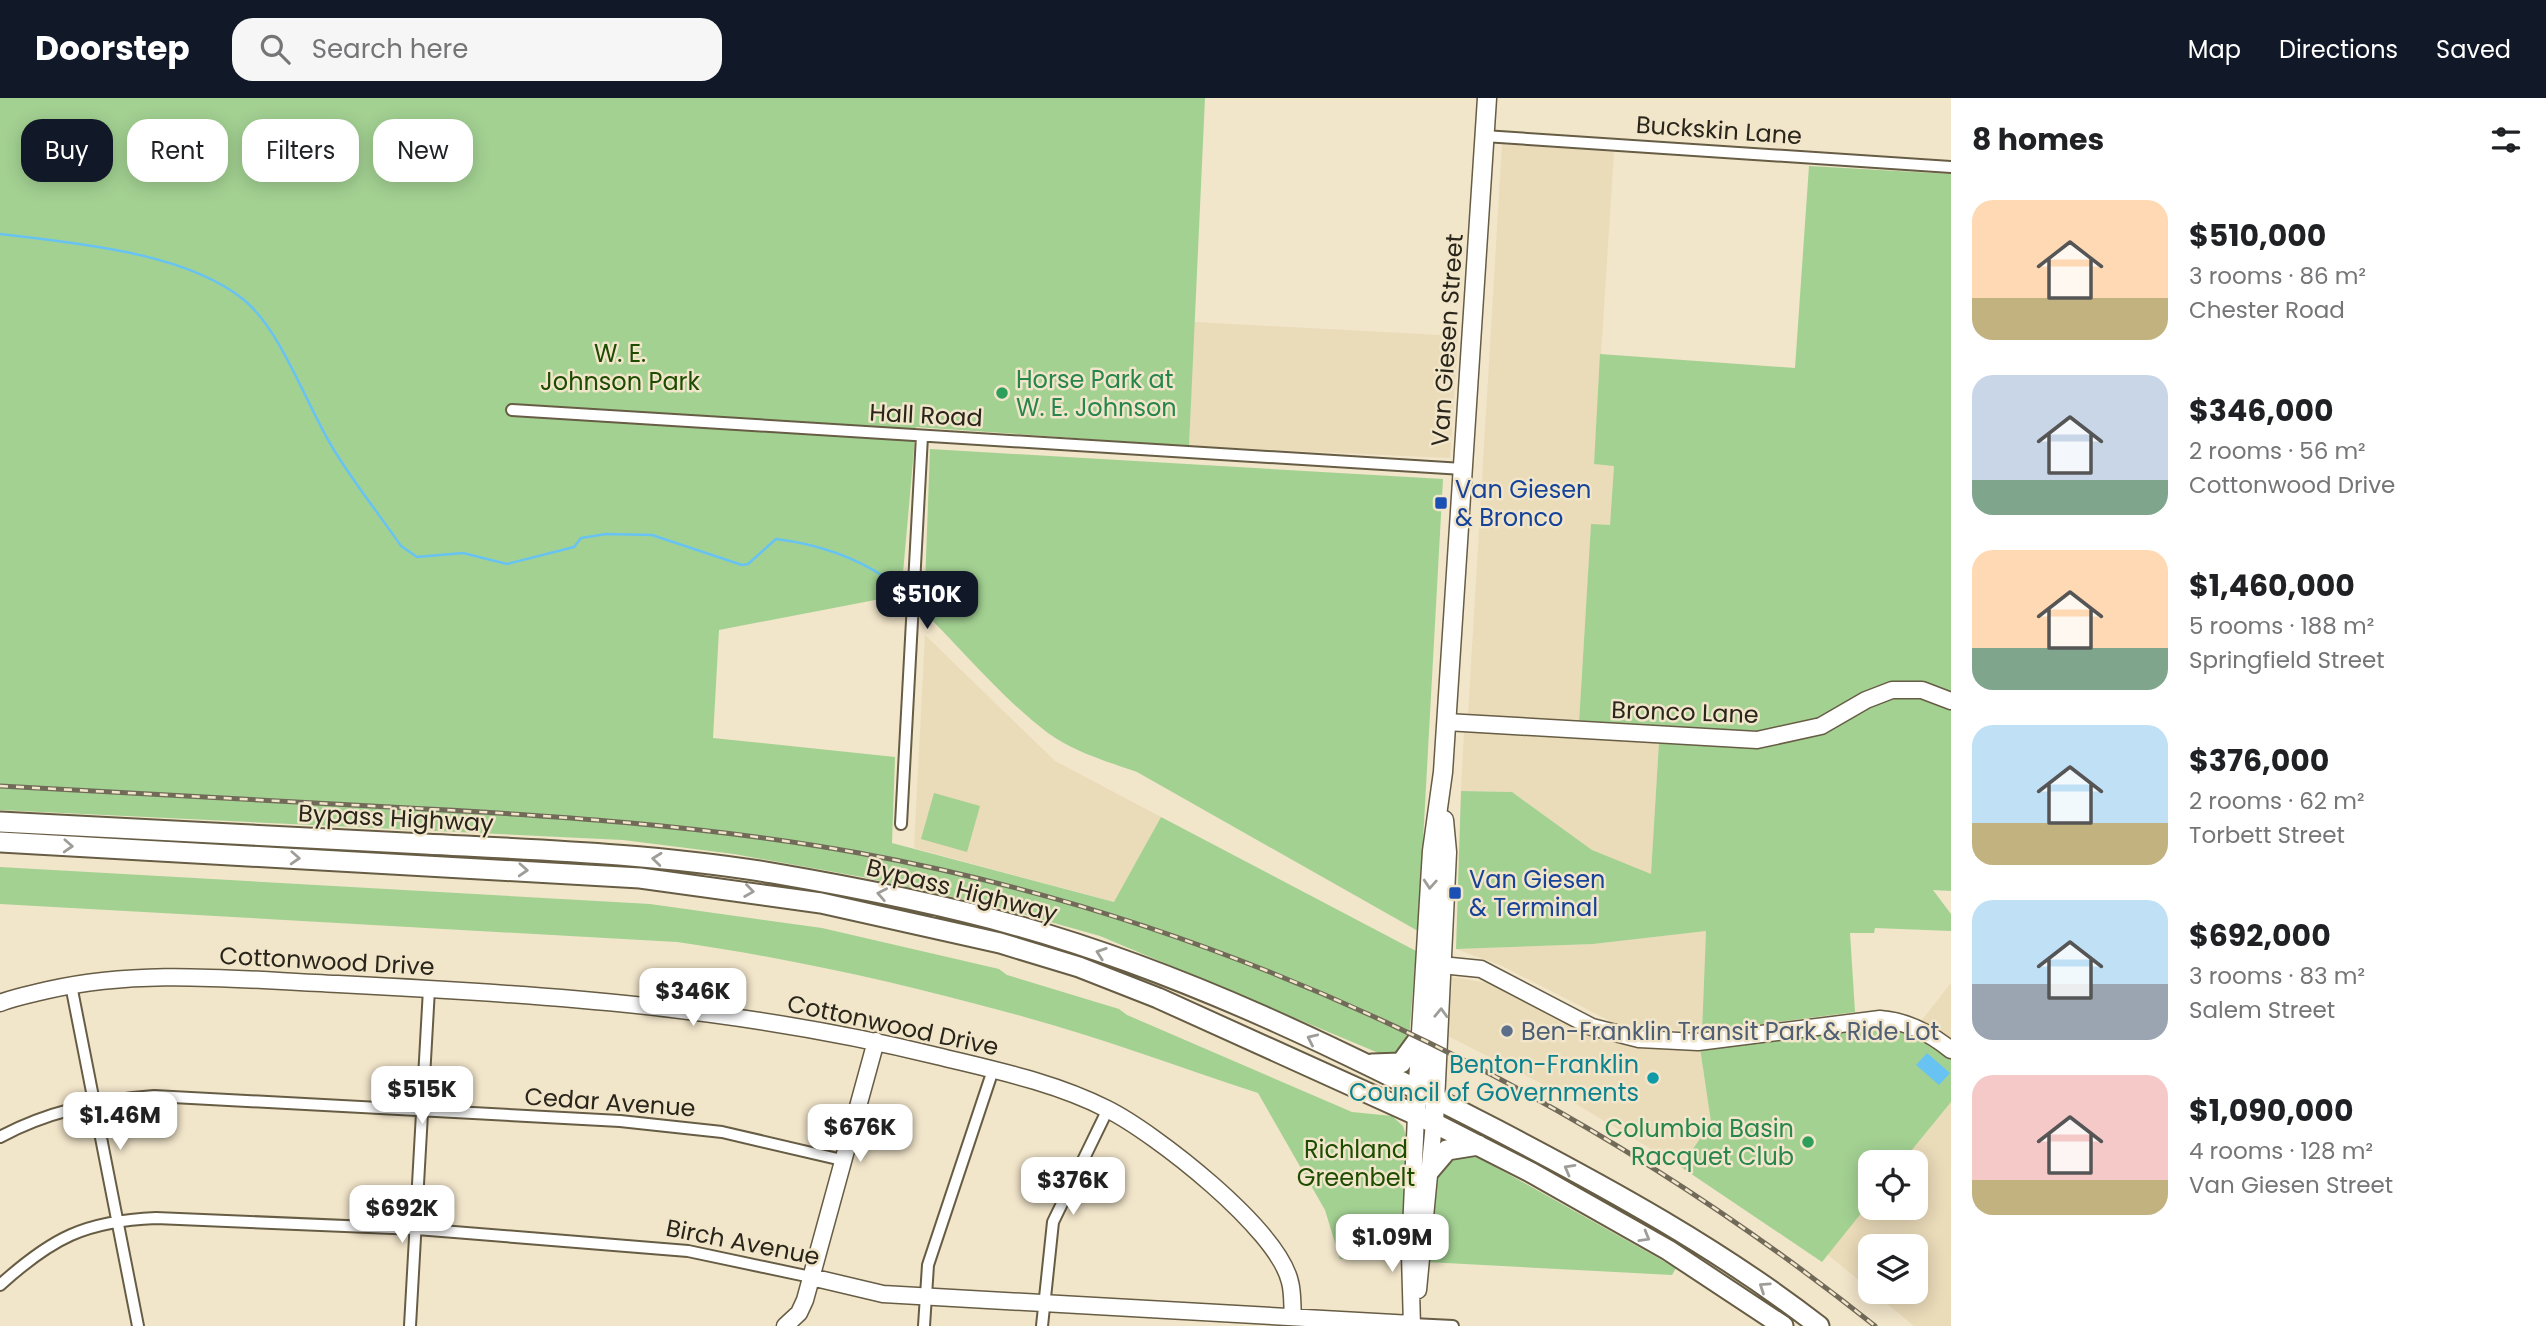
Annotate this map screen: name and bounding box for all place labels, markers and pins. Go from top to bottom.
place label: Horse Park at W. E. Johnson [1016,363,1177,424]
marker: Horse Park at W. E. Johnson [994,385,1010,401]
place label: Van Giesen & Bronco [1455,473,1591,534]
marker: Van Giesen & Bronco [1433,495,1449,511]
pin: $510K [878,572,976,631]
place label: Van Giesen & Terminal [1469,863,1605,924]
marker: Van Giesen & Terminal [1447,885,1463,901]
pin: $346K [644,968,742,1028]
place label: Ben-Franklin Transit Park & Ride Lot [1521,1015,1939,1048]
marker: Ben-Franklin Transit Park & Ride Lot [1499,1023,1515,1039]
place label: Benton-Franklin Council of Governments [1349,1048,1639,1109]
pin: $515K [373,1066,471,1126]
marker: Benton-Franklin Council of Governments [1645,1070,1661,1086]
pin: $1.46M [63,1093,177,1152]
pin: $676K [811,1104,909,1164]
place label: Columbia Basin Racquet Club [1605,1112,1794,1173]
marker: Columbia Basin Racquet Club [1800,1134,1816,1150]
pin: $376K [1024,1158,1122,1217]
pin: $692K [353,1186,451,1245]
pin: $1.09M [1335,1214,1449,1274]

